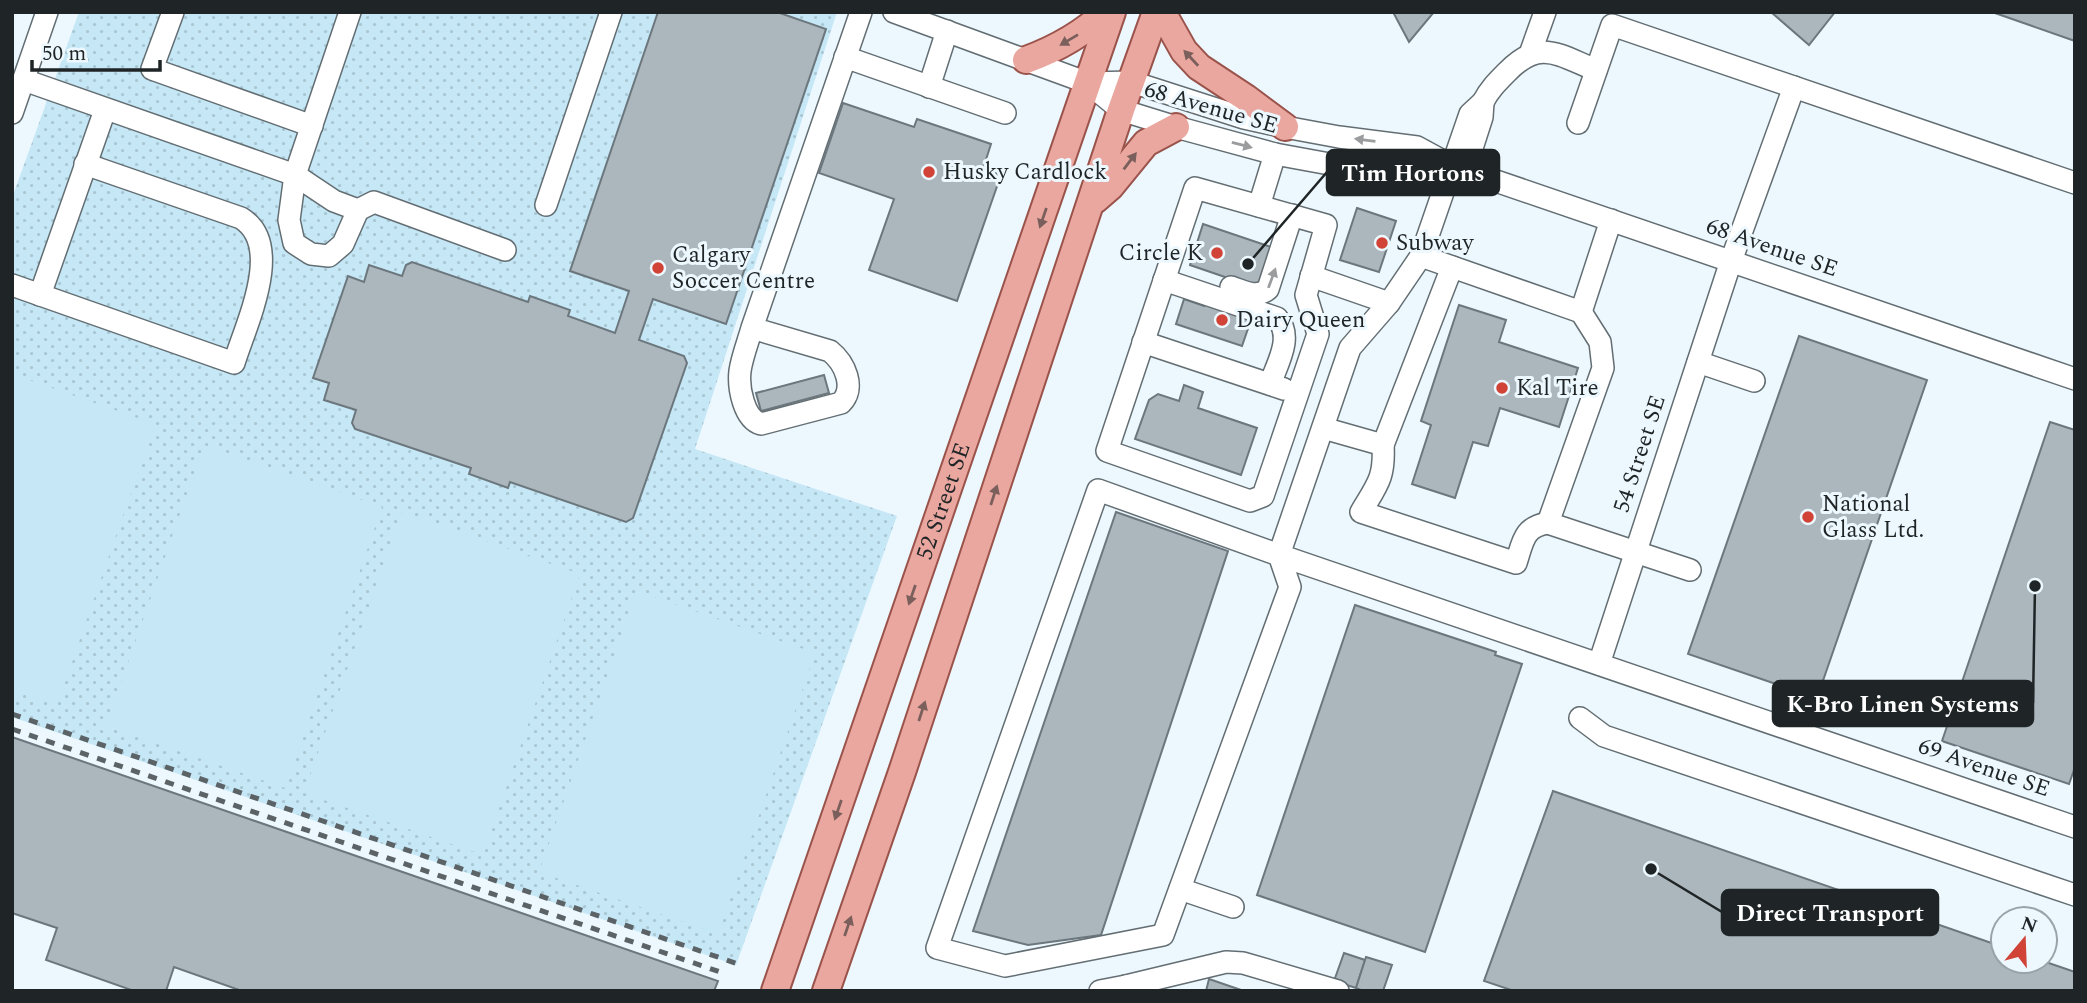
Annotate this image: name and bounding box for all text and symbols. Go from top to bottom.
scale bar [32,28,159,72]
one-way arrow [1059,34,1078,46]
text: 50 m [42,38,86,70]
one-way arrow [1183,49,1199,67]
street label: 68 Avenue SE [1140,72,1282,144]
one-way arrow [1353,135,1375,146]
one-way arrow [1231,140,1253,151]
callout: Tim Hortons [1327,150,1499,195]
one-way arrow [1123,152,1137,170]
place label: Husky Cardlock [943,155,1107,190]
text: Tim Hortons [1341,156,1485,192]
marker: Husky Cardlock [921,164,937,180]
one-way arrow [1037,207,1048,228]
street label: 68 Avenue SE [1701,209,1843,287]
place label: Subway [1396,226,1474,261]
marker: Subway [1374,235,1390,251]
place label: Circle K [1119,236,1203,271]
place label: Calgary Soccer Centre [672,238,815,299]
marker: Circle K [1209,245,1225,261]
marker: Calgary Soccer Centre [650,260,666,276]
one-way arrow [1267,268,1278,289]
place label: Dairy Queen [1236,303,1365,338]
marker: Dairy Queen [1214,312,1230,328]
place label: Kal Tire [1516,371,1599,406]
marker: Kal Tire [1494,380,1510,396]
street label: 54 Street SE [1604,391,1676,517]
street label: 52 Street SE [907,438,980,565]
one-way arrow [989,484,1000,505]
place label: National Glass Ltd. [1822,487,1924,548]
marker: National Glass Ltd. [1800,509,1816,525]
one-way arrow [906,584,917,605]
callout: K-Bro Linen Systems [1773,681,2033,726]
text: K-Bro Linen Systems [1787,687,2019,723]
one-way arrow [917,700,928,721]
street label: 69 Avenue SE [1913,729,2055,807]
one-way arrow [832,799,843,820]
callout: Direct Transport [1722,890,1938,935]
text: Direct Transport [1736,896,1924,932]
north arrow [1989,905,2059,975]
text: N [2017,909,2041,942]
one-way arrow [843,916,854,937]

